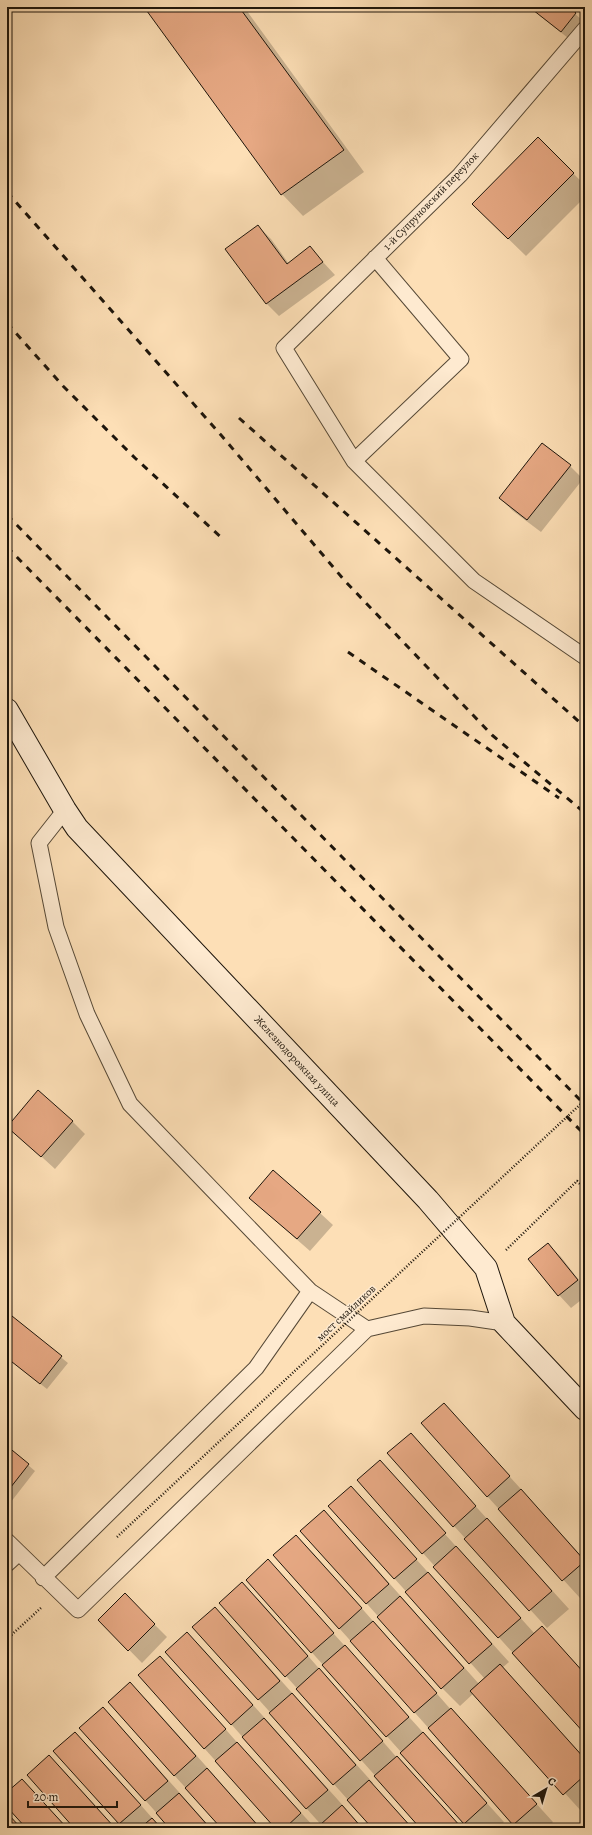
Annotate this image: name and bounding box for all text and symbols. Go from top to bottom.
street label: 1-й Супруновский переулок [380,148,482,254]
street label: Железнодорожная улица [251,1012,344,1110]
street label: мост смайликов [313,1281,379,1345]
north arrow [526,1769,566,1809]
text: С [545,1774,559,1790]
scale bar [28,1783,117,1809]
text: 20 m [34,1789,58,1805]

